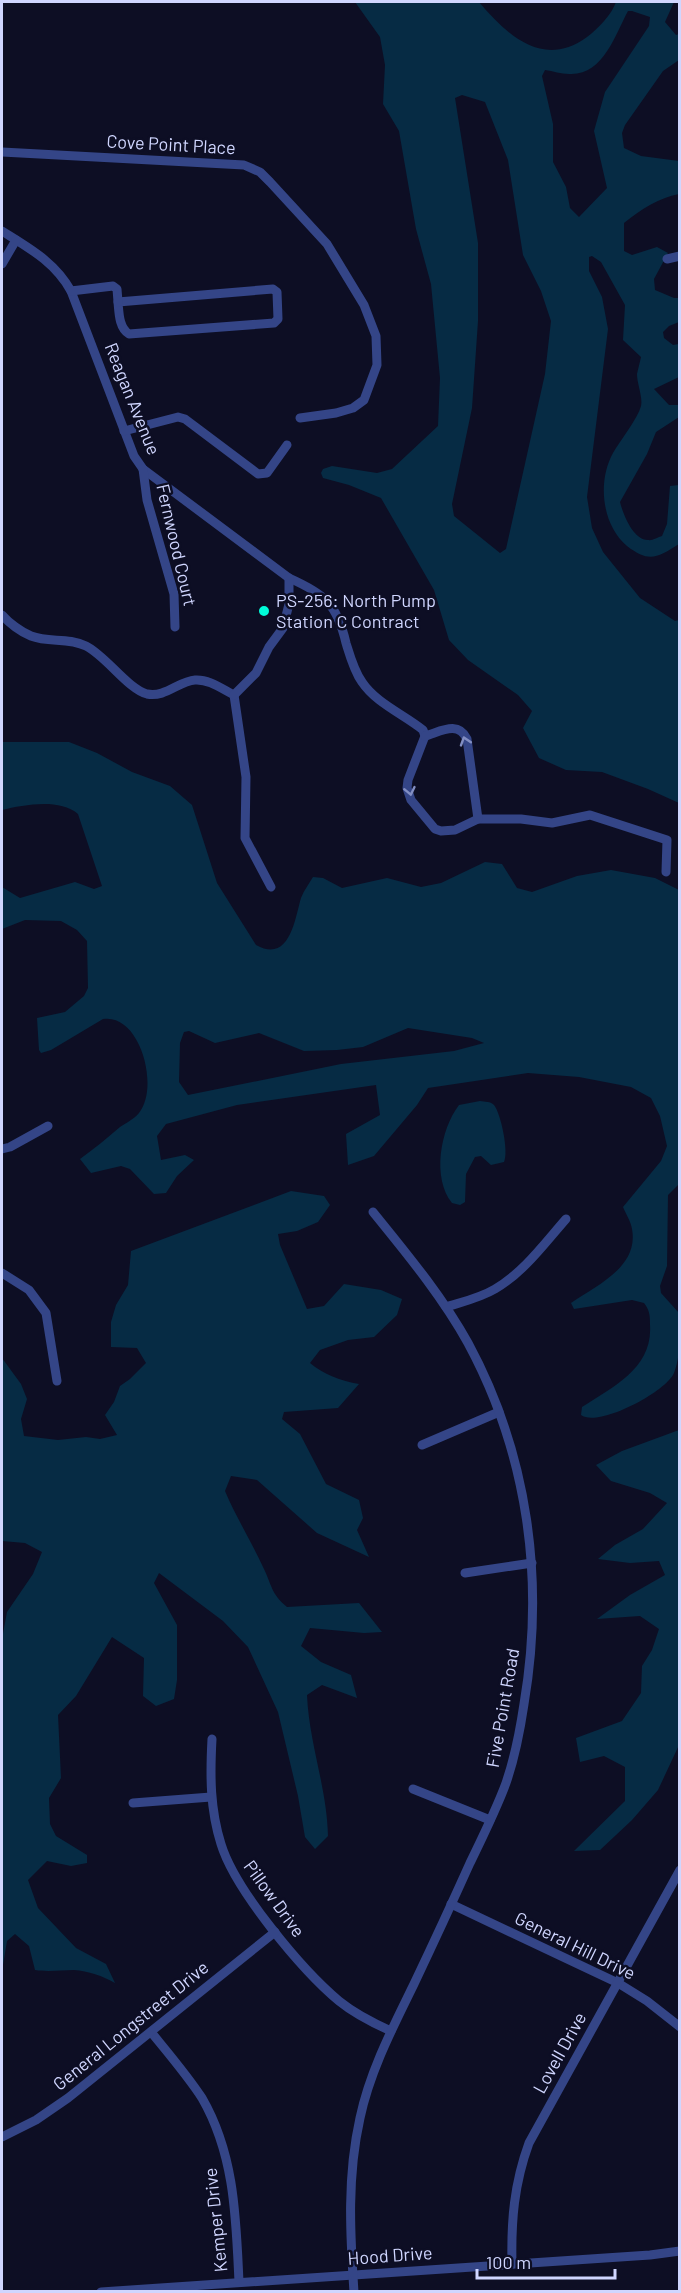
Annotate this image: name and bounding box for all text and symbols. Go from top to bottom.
street label: Cove Point Place [106,130,236,158]
street label: Reagan Avenue [100,339,165,458]
street label: Fernwood Court [152,482,202,608]
place label: PS-256: North Pump Station C Contract [276,589,436,632]
marker: PS-256: North Pump Station C Contract [257,604,271,618]
one-way arrow [460,736,472,747]
one-way arrow [403,786,416,796]
street label: Five Point Road [481,1647,523,1769]
street label: Pillow Drive [240,1856,310,1941]
street label: General Hill Drive [511,1906,639,1984]
street label: General Longstreet Drive [48,1956,212,2095]
street label: Lovell Drive [528,2008,590,2097]
street label: Kemper Drive [199,2167,231,2273]
street label: Hood Drive [347,2241,433,2269]
scale bar [477,2242,615,2280]
text: 100 m [486,2251,531,2273]

